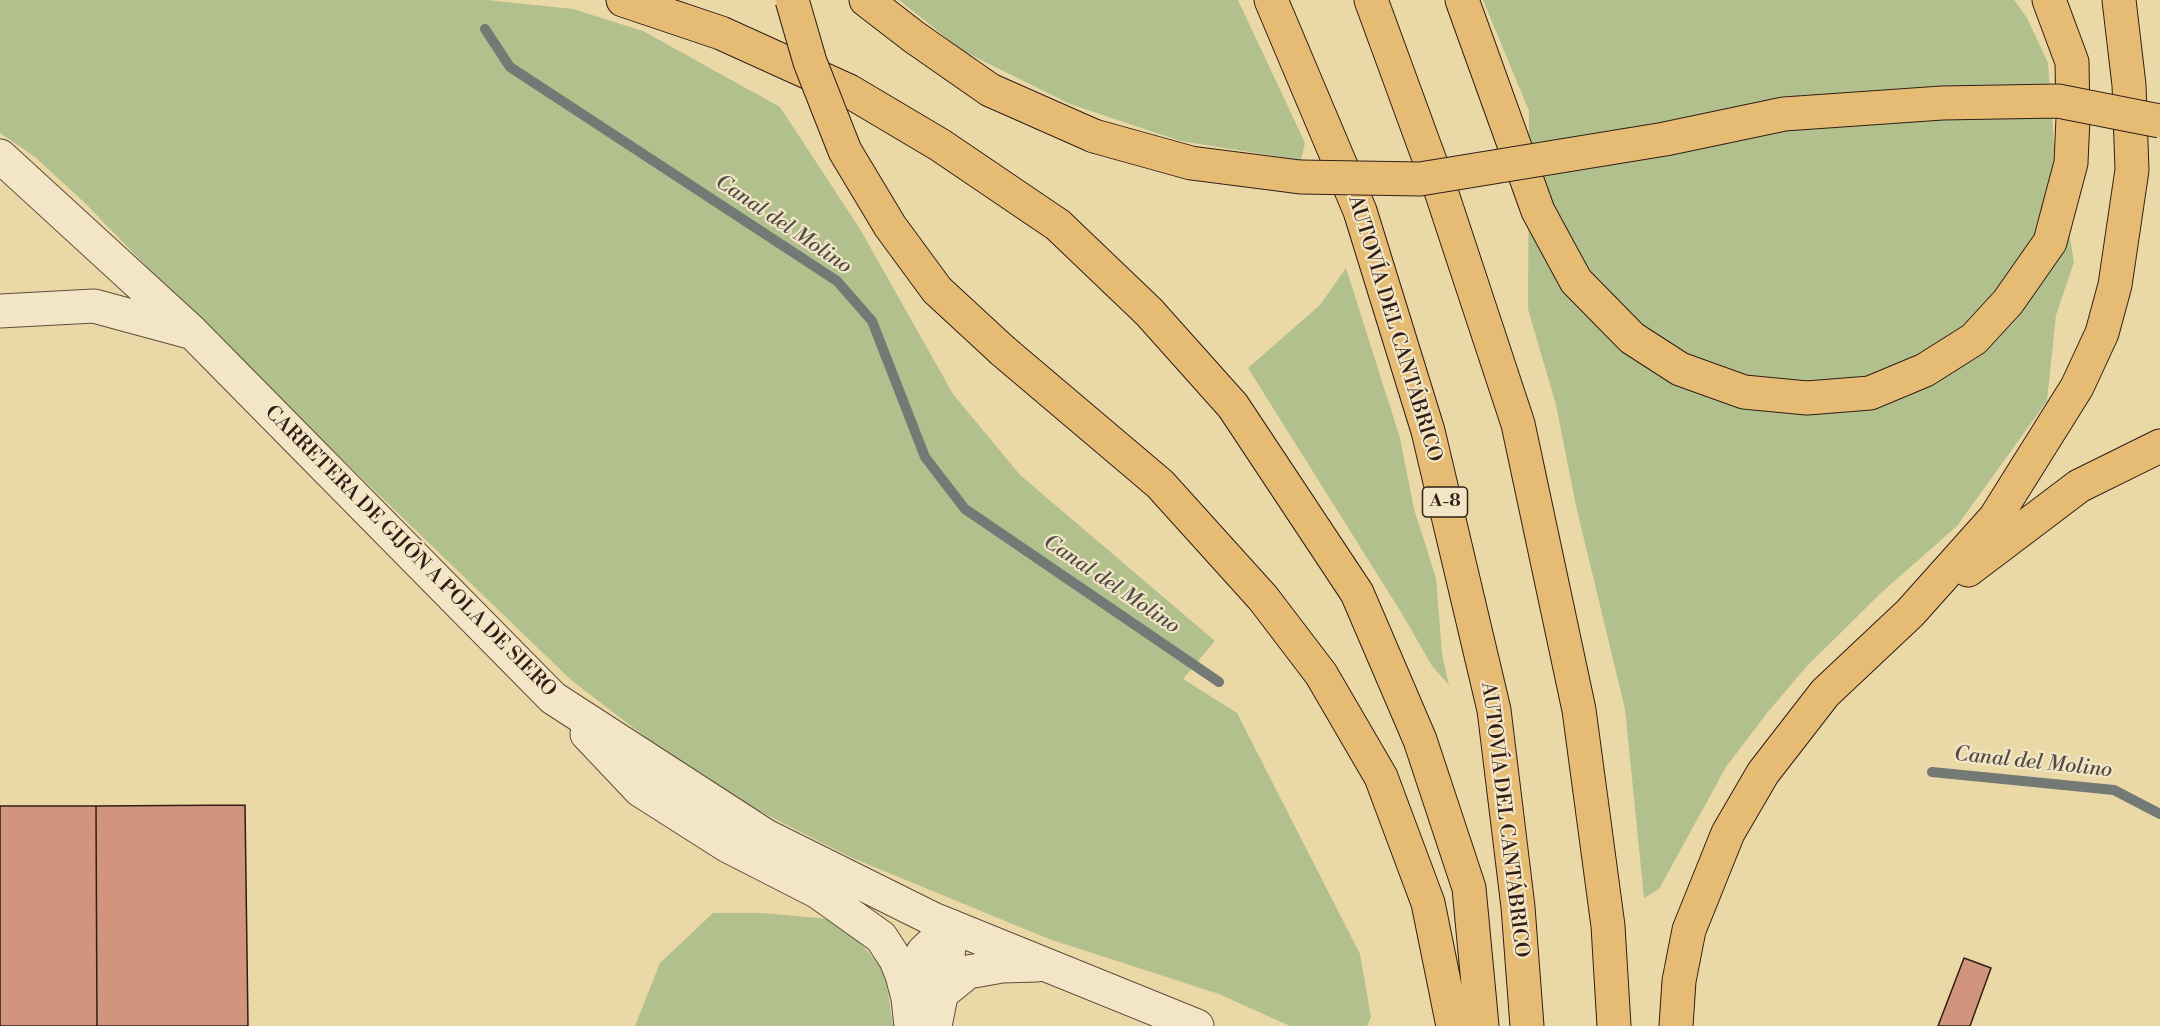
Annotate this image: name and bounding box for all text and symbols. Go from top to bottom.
water label: Canal del Molino [710,170,856,280]
street label: AUTOVÍA DEL CANTÁBRICO [1342,193,1446,465]
street label: CARRETERA DE GIJÓN A POLA DE SIERO [259,401,561,703]
road number: A-8 [1422,487,1468,517]
water label: Canal del Molino [1038,530,1184,640]
street label: AUTOVÍA DEL CANTÁBRICO [1475,681,1533,959]
water label: Canal del Molino [1953,742,2113,784]

